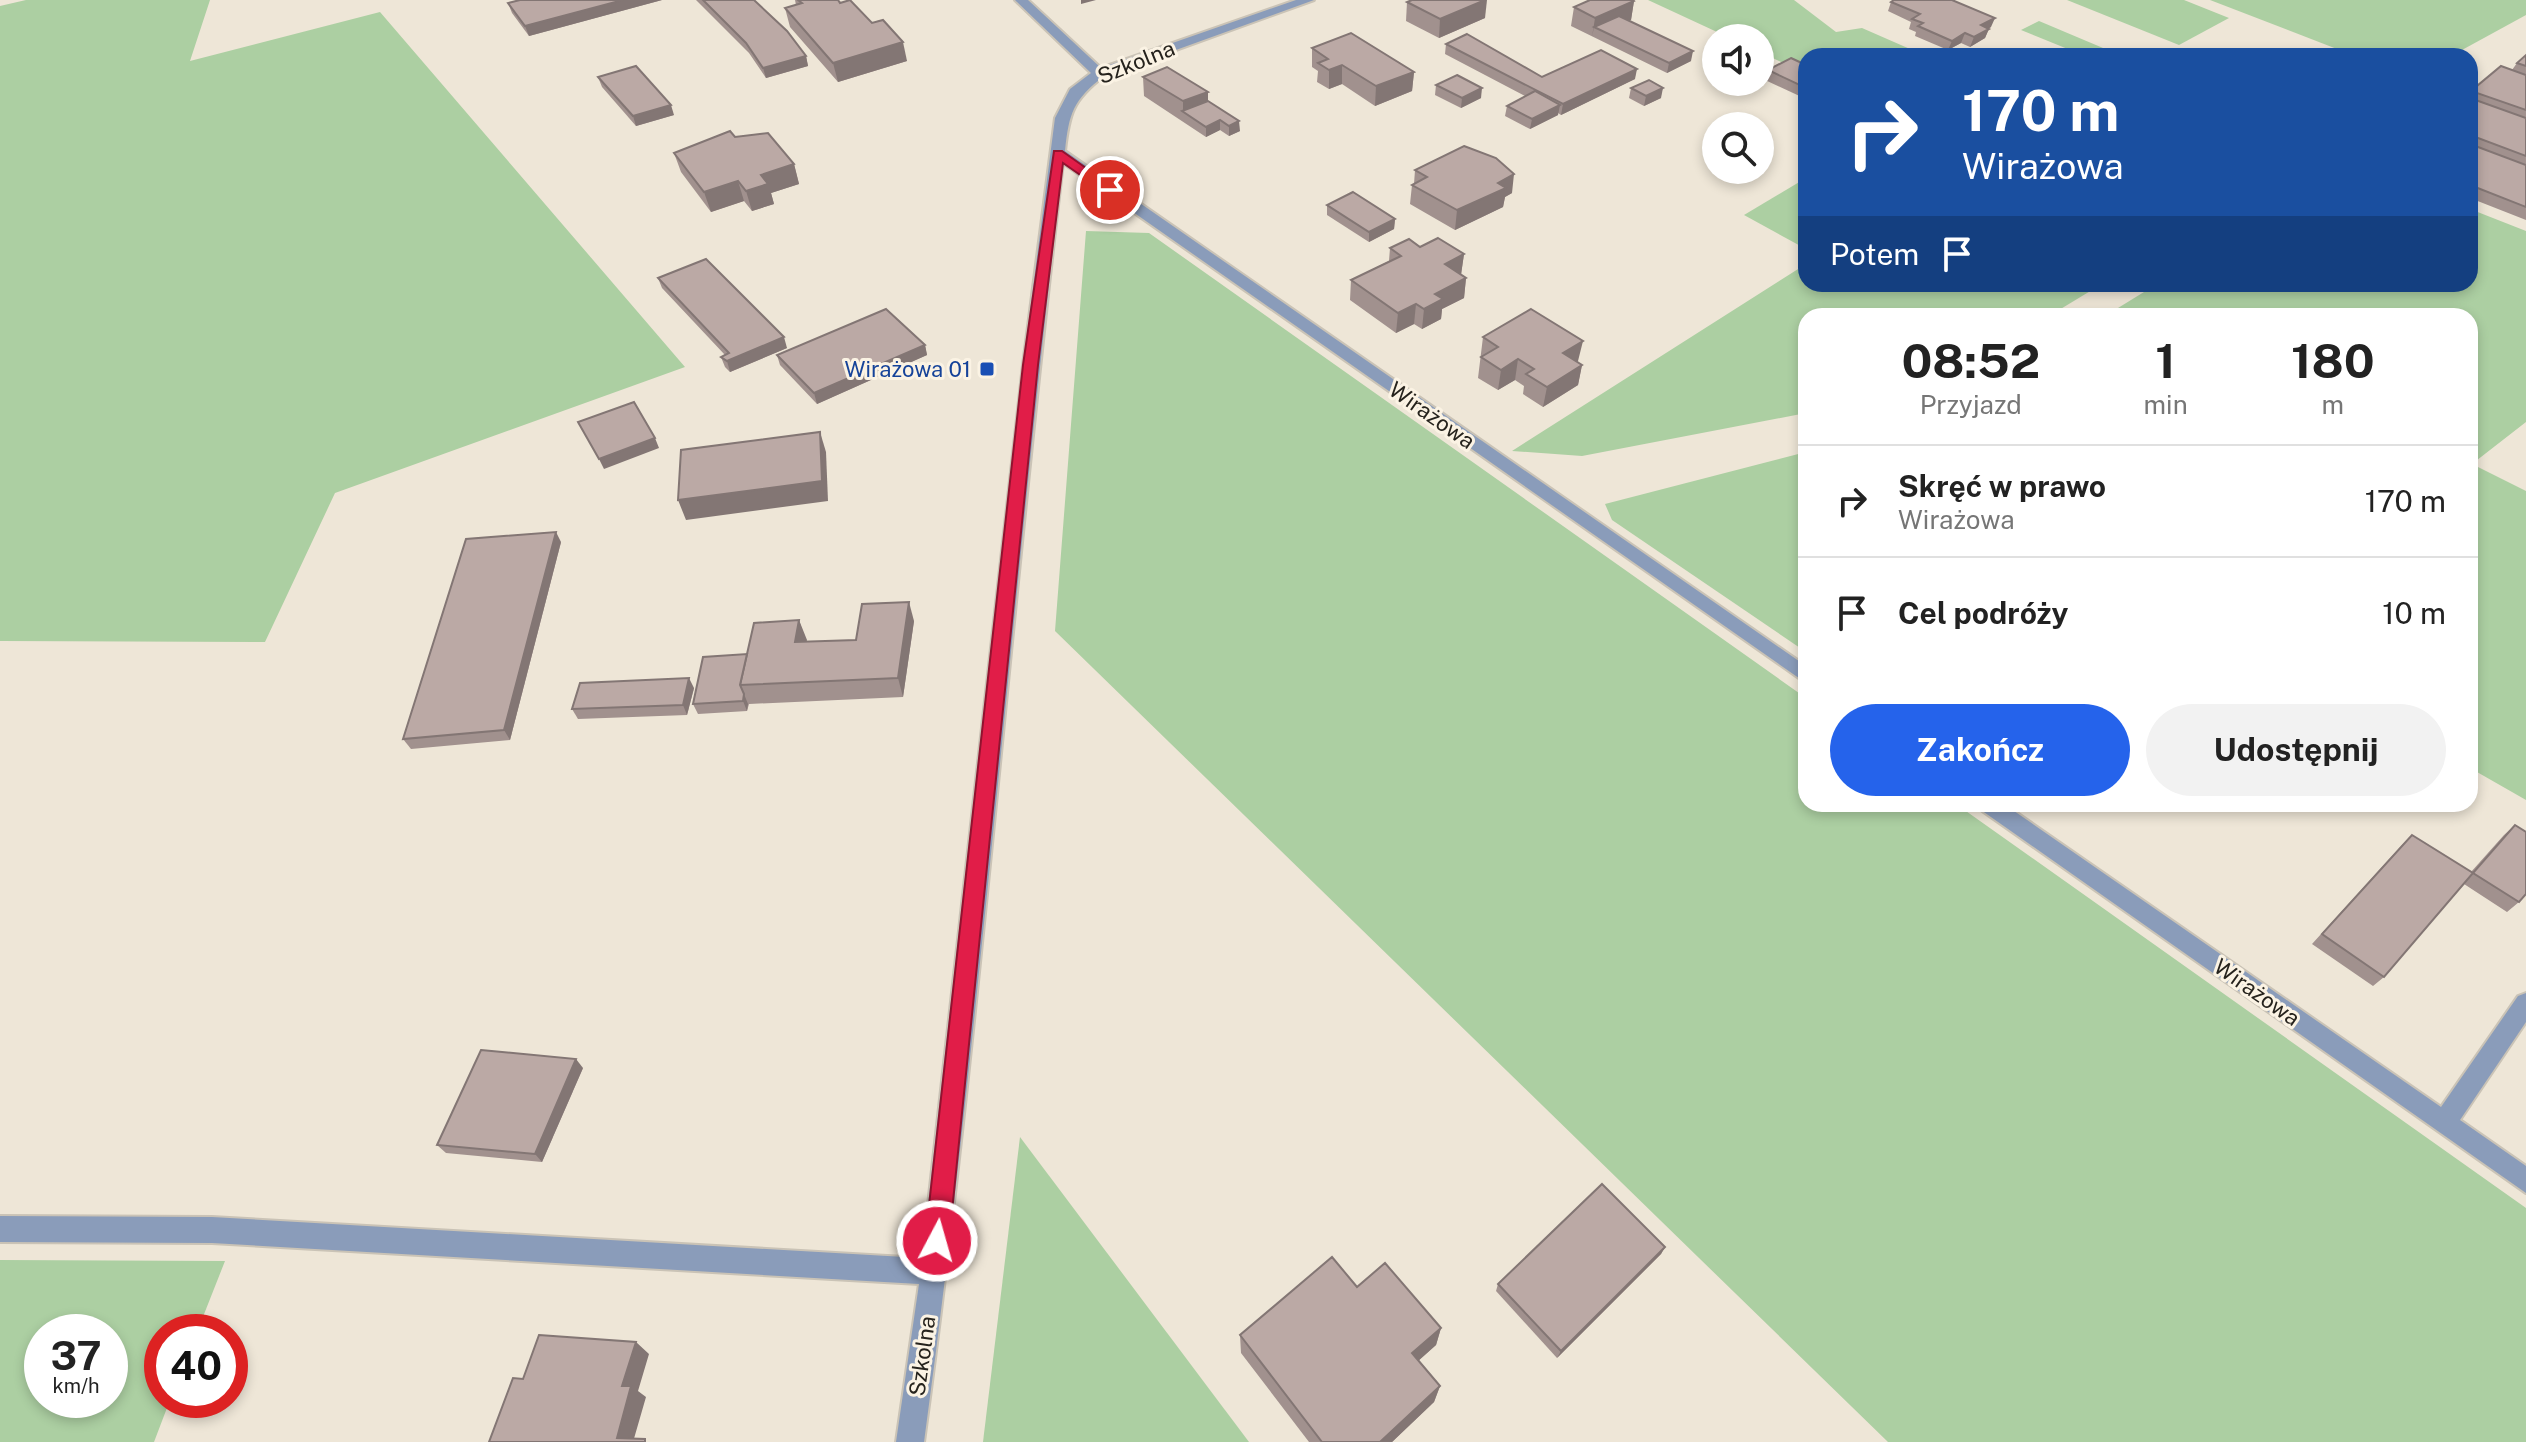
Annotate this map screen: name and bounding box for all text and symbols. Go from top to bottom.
map controls [1702,24,1774,184]
button: sound [1702,24,1774,96]
street label: Szkolna [1094,35,1178,89]
text: 170 m [1962,78,2119,144]
icon: right [1830,80,1934,184]
button: search [1702,112,1774,184]
text: Wirażowa [1962,145,2124,187]
pin [1076,156,1144,224]
icon: arrive [1088,168,1132,212]
icon: arrive [1935,232,1979,276]
text: Potem [1830,236,1919,272]
text: 08:52 [1901,332,2040,389]
text: 1 [2155,332,2176,389]
text: 180 [2291,332,2375,389]
place label: Wirażowa 01 [844,356,971,382]
marker: Wirażowa 01 [978,360,996,378]
street label: Wirażowa [1384,376,1480,454]
text: Przyjazd [1920,389,2022,420]
text: min [2144,389,2188,420]
text: m [2322,389,2344,420]
text: Skręć w prawo [1898,468,2106,504]
icon: right [1830,479,1874,523]
text: 170 m [2365,483,2446,519]
text: Wirażowa [1898,504,2015,535]
icon: arrive [1830,591,1874,635]
text: Cel podróży [1898,595,2068,631]
text: 10 m [2382,595,2446,631]
button: Zakończ [1830,704,2130,796]
button: Udostępnij [2146,704,2446,796]
street label: Wirażowa [2209,953,2305,1031]
position arrow [895,1199,979,1283]
speed limit sign: 40 [144,1314,248,1418]
street label: Szkolna [904,1314,940,1398]
text: 37 [51,1332,101,1379]
text: km/h [52,1374,100,1398]

